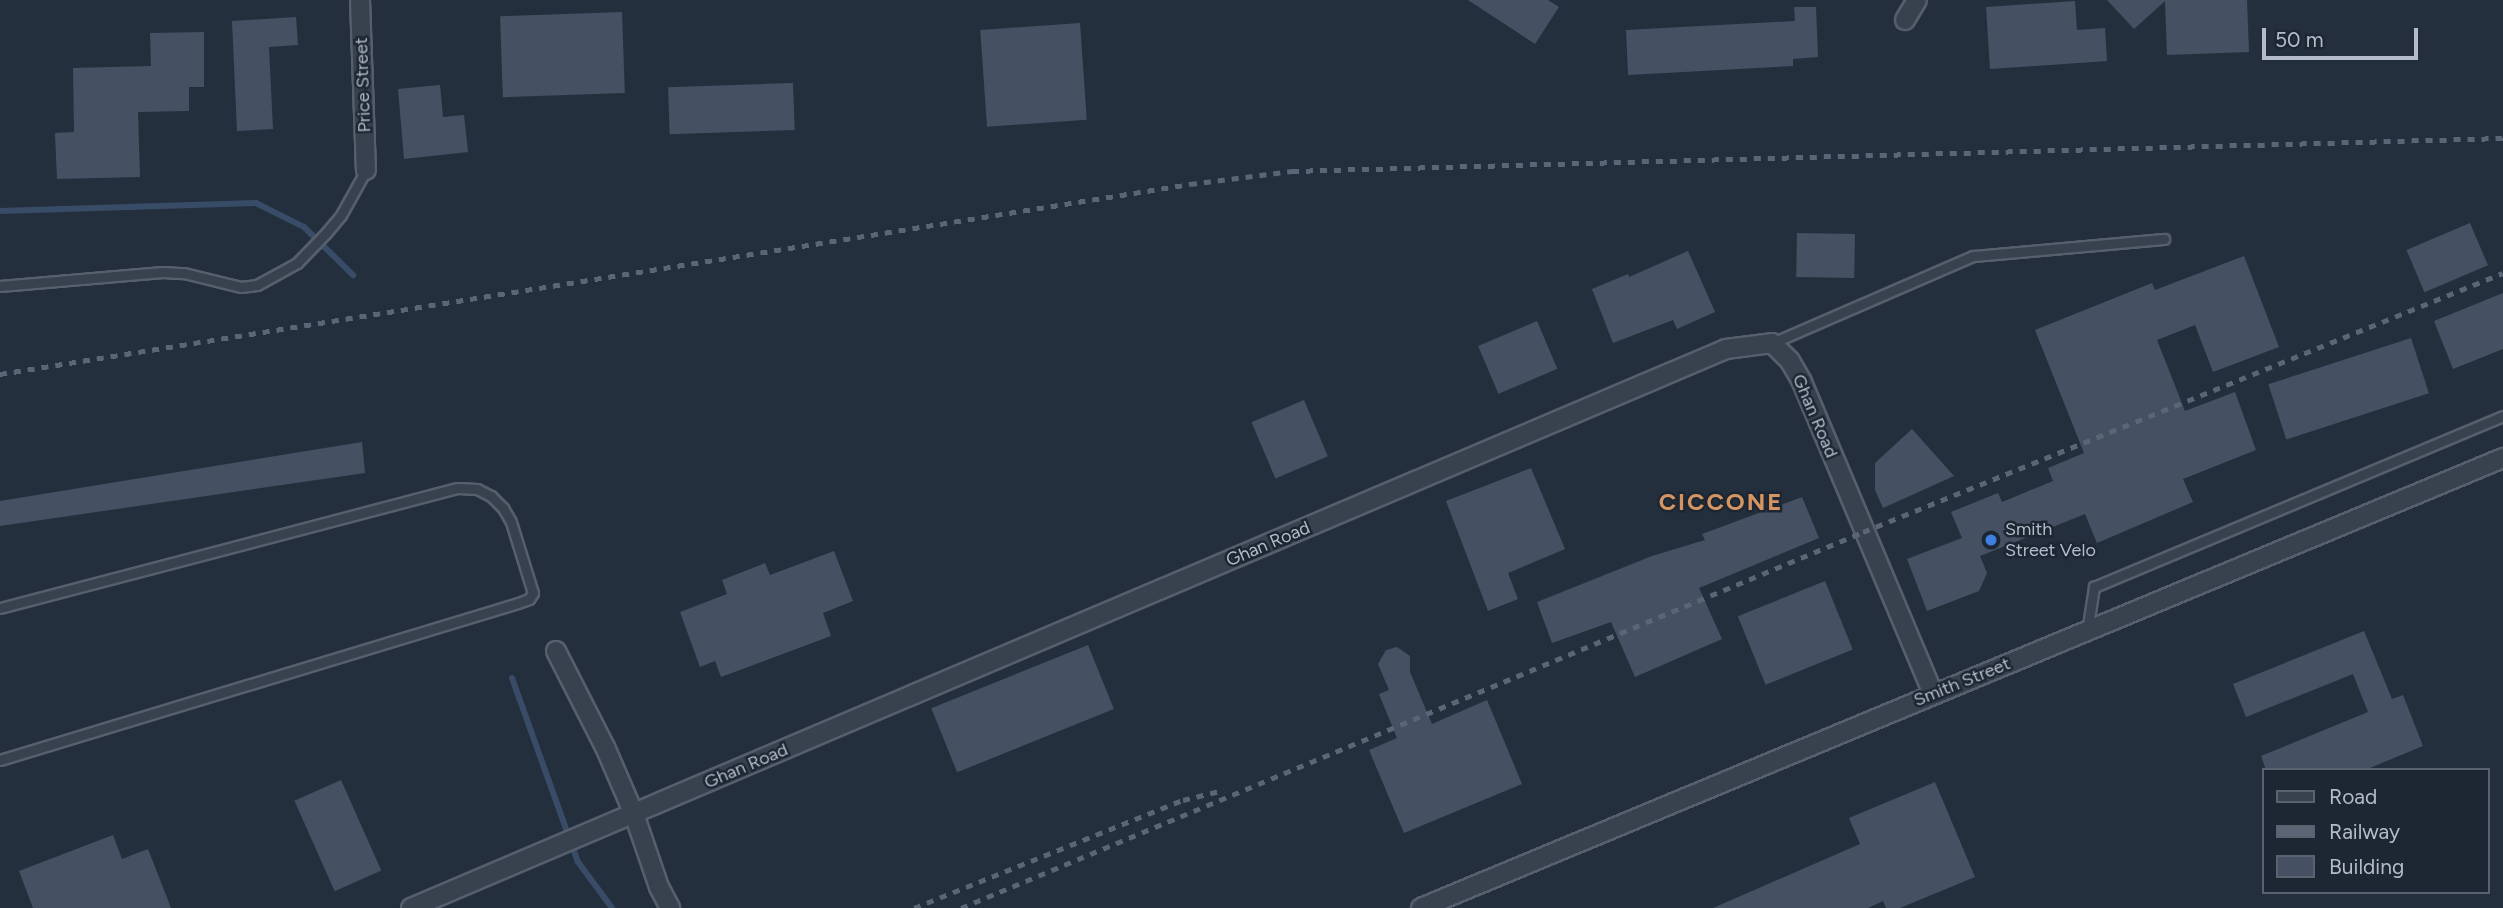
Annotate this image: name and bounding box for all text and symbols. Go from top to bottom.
scale bar [2265,14,2421,58]
text: 50 m [2275,27,2324,52]
street label: Price Street [351,37,375,133]
street label: Ghan Road [1788,371,1842,461]
district label: CICCONE [1660,488,1782,516]
street label: Ghan Road [1223,517,1313,571]
place label: Smith Street Velo [2005,519,2096,562]
marker: Smith Street Velo [1983,532,1999,548]
street label: Smith Street [1911,653,2013,711]
street label: Ghan Road [701,739,791,793]
legend [2262,768,2489,894]
text: Road [2329,784,2377,809]
text: Railway [2329,819,2400,844]
text: Building [2329,854,2404,879]

